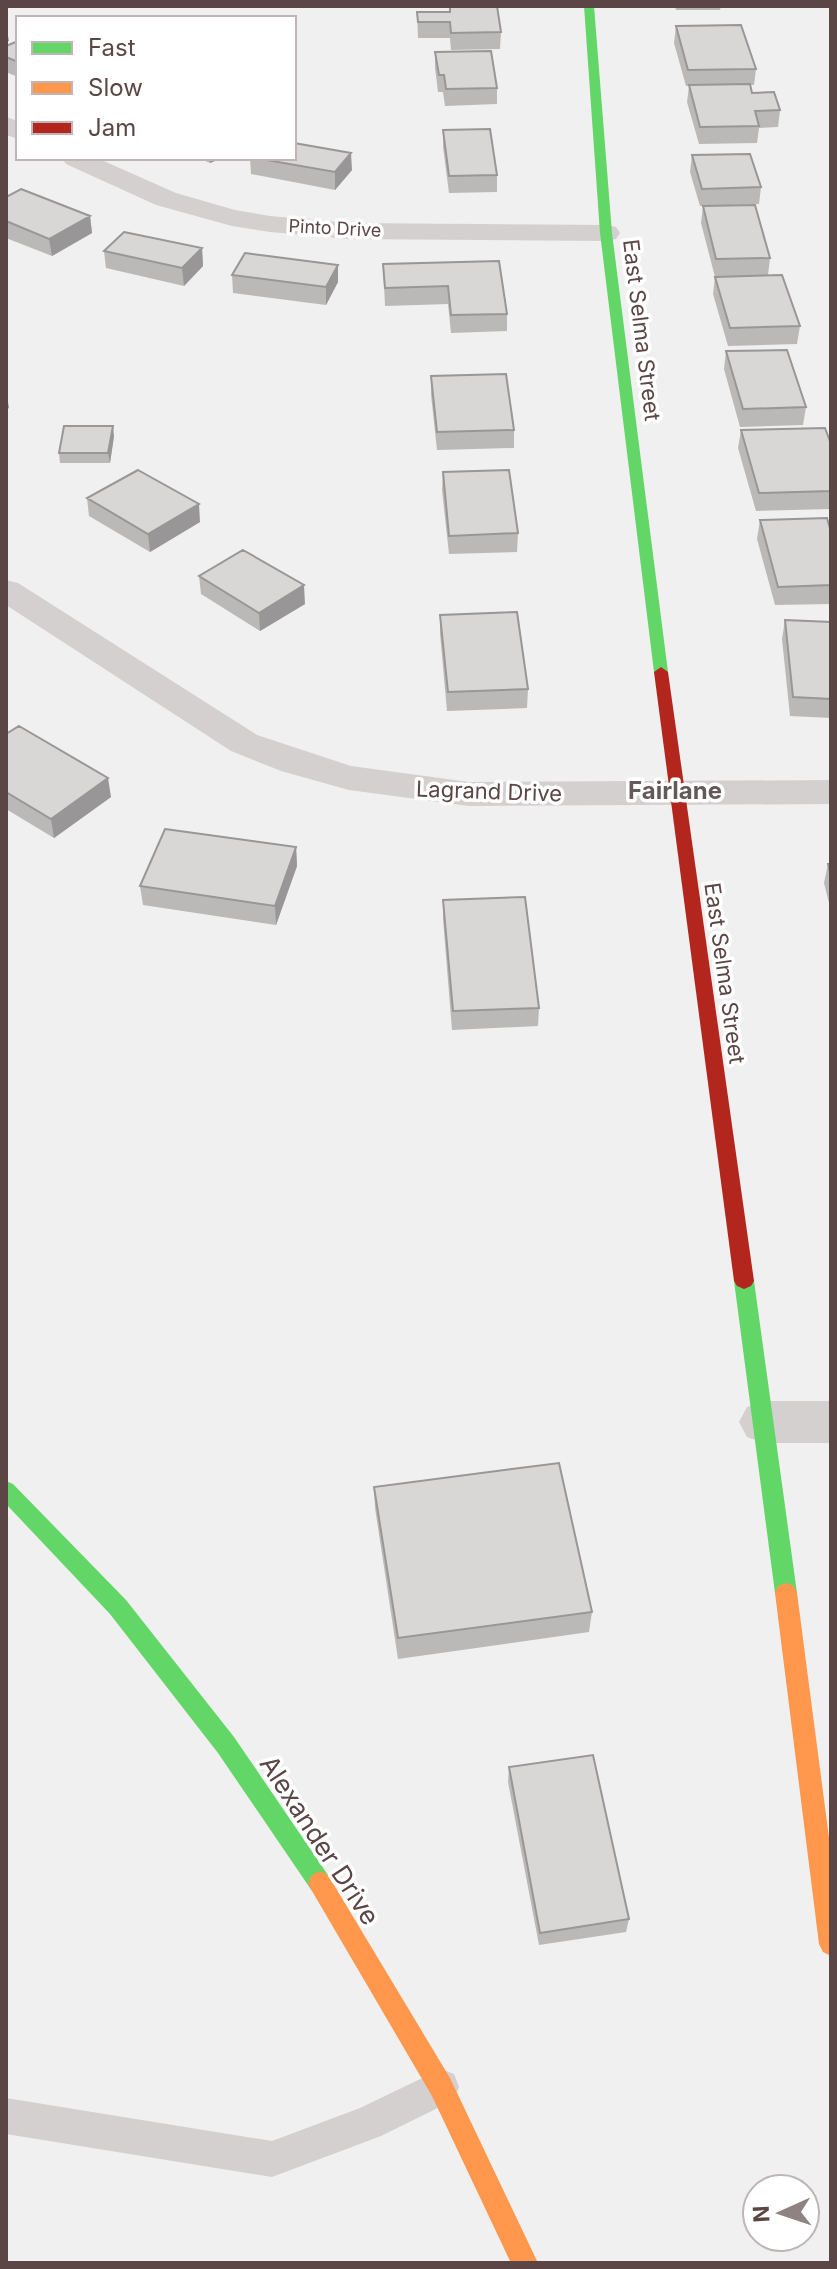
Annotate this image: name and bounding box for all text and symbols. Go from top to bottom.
legend [16,16,296,160]
text: Fast [88,33,136,62]
text: Slow [88,73,143,102]
text: Jam [88,113,136,142]
street label: Pinto Drive [288,215,382,241]
street label: East Selma Street [618,238,666,422]
street label: Lagrand Drive [416,775,562,807]
district label: Fairlane [628,776,722,805]
street label: East Selma Street [699,881,751,1065]
street label: Alexander Drive [254,1750,386,1930]
north arrow [741,2173,821,2253]
text: N [748,2205,774,2223]

